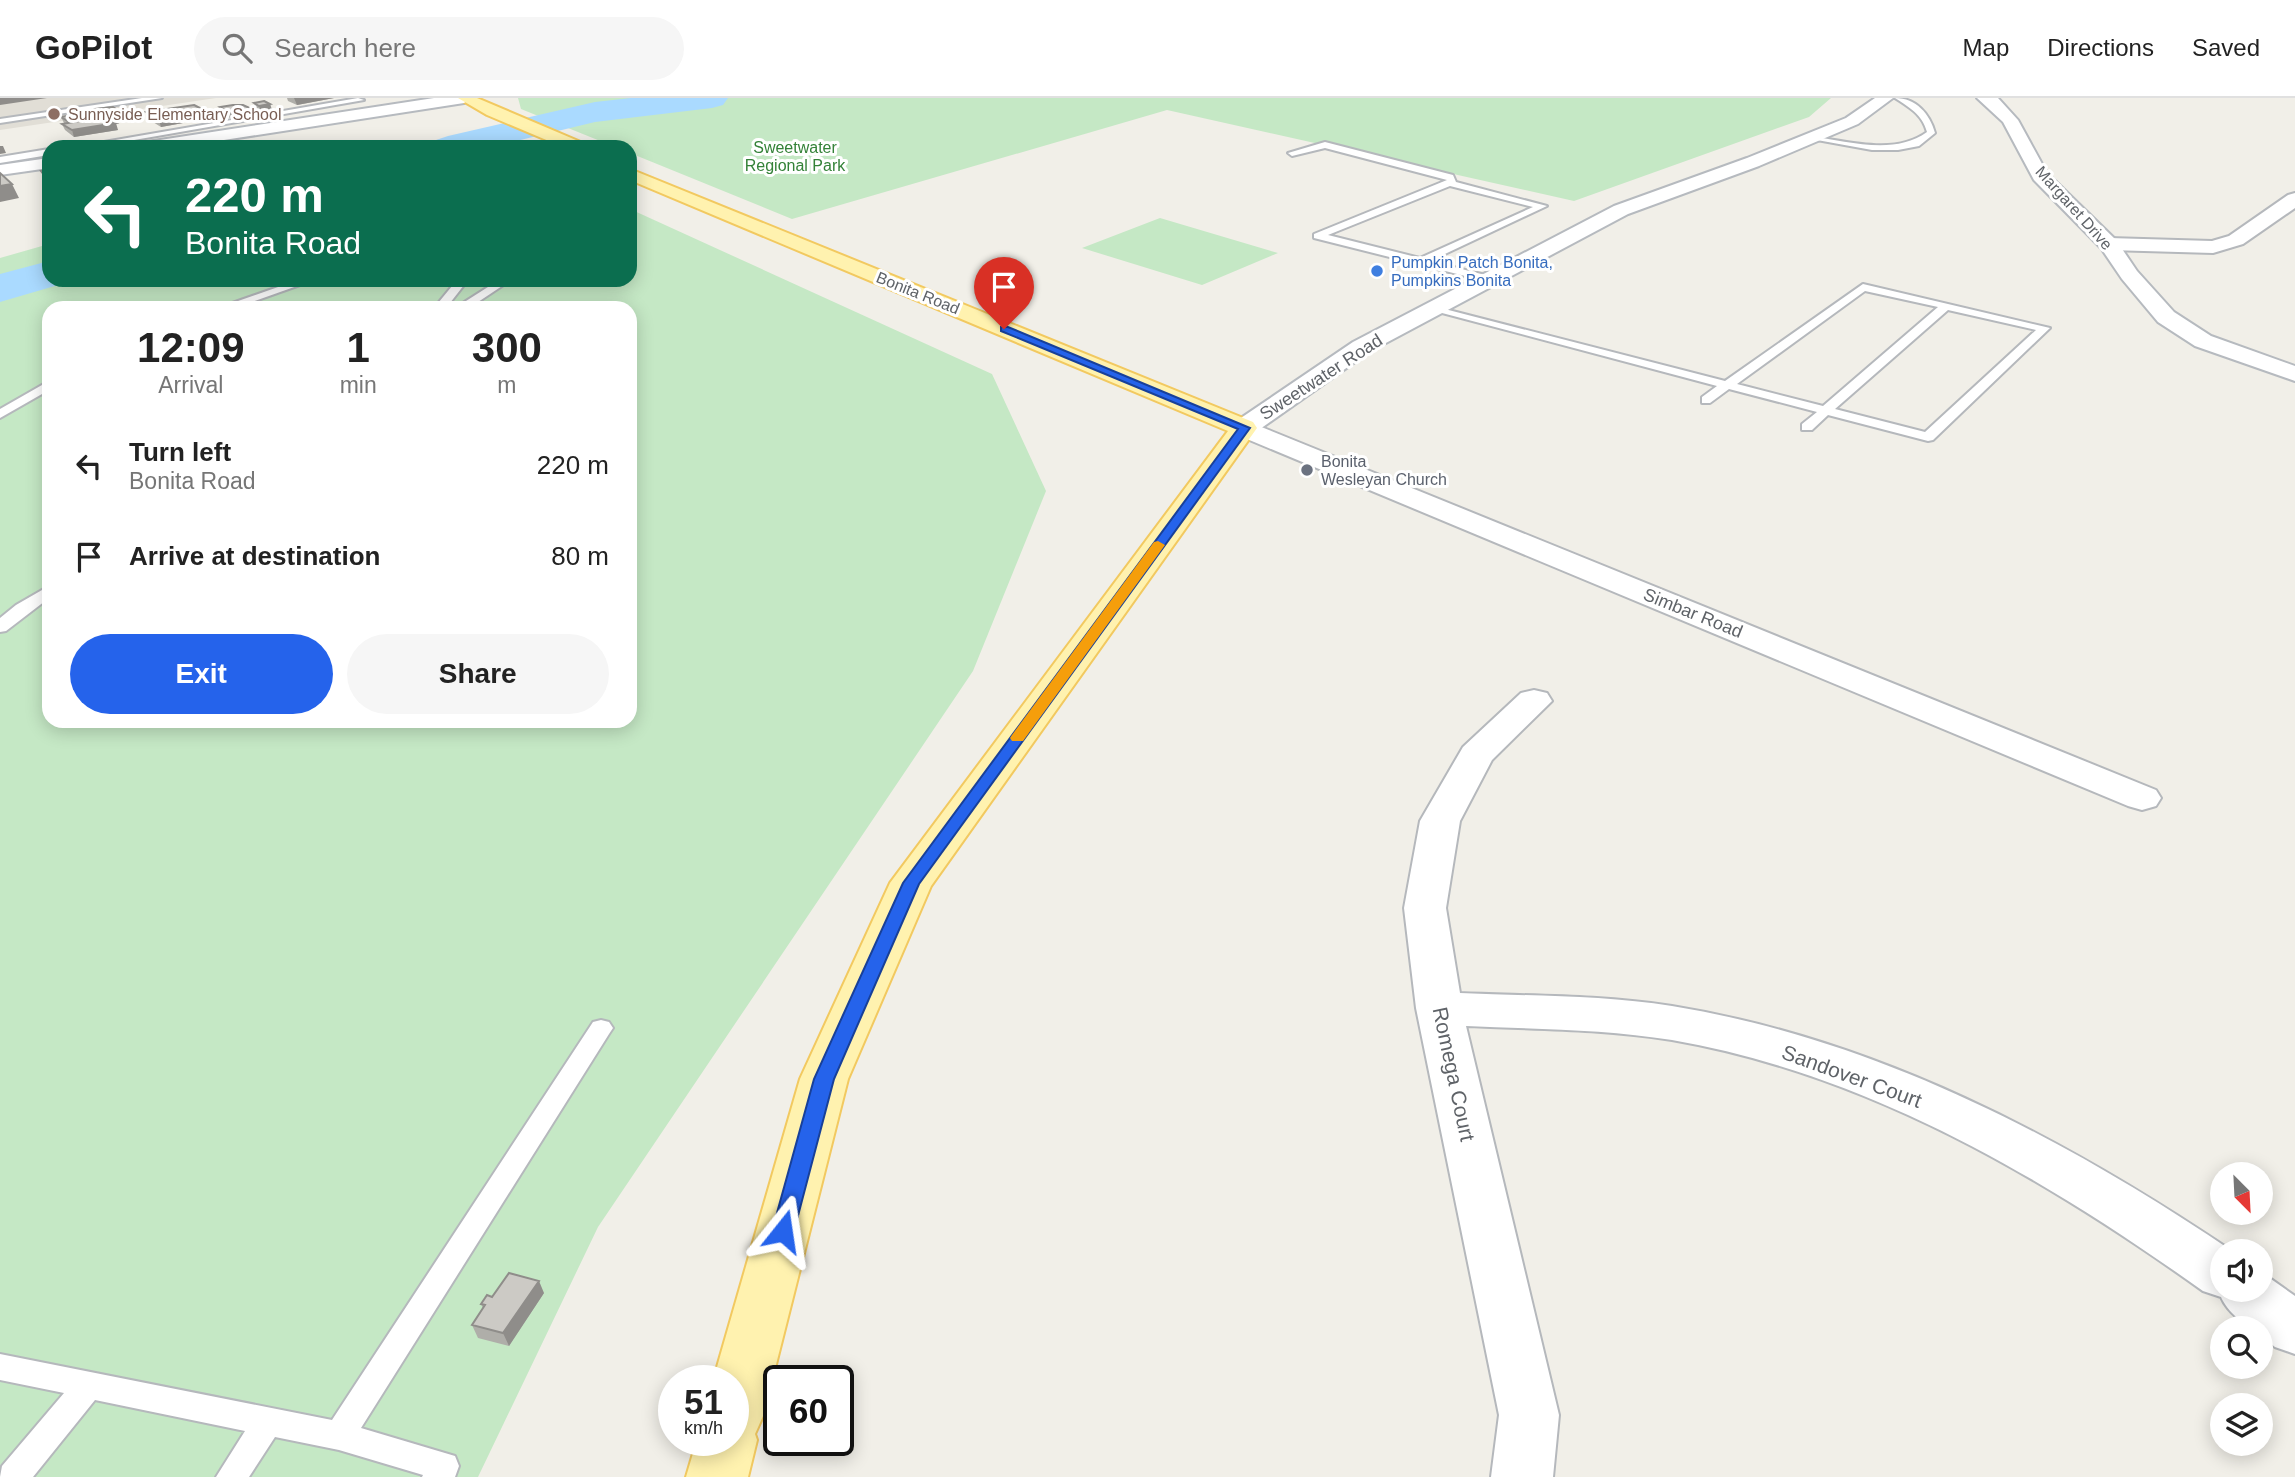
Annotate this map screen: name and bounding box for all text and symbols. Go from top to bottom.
search box [194,17,684,80]
text: GoPilot [35,29,152,66]
icon: search [218,29,256,67]
text: Search here [274,33,416,63]
text: Map [1963,34,2009,61]
text: Directions [2047,34,2154,61]
text: Saved [2192,34,2260,61]
marker: Sunnyside Elementary School [46,106,62,122]
place label: Sunnyside Elementary School [68,106,281,123]
park label: Sweetwater Regional Park [745,139,846,174]
street label: Margaret Drive [2032,163,2116,253]
icon: left [70,168,161,259]
text: 220 m [185,168,324,222]
text: Bonita Road [185,225,361,261]
place label: Pumpkin Patch Bonita, Pumpkins Bonita [1391,254,1553,289]
pin [974,257,1034,329]
marker: Pumpkin Patch Bonita, Pumpkins Bonita [1369,263,1385,279]
icon: arrive [985,268,1023,306]
street label: Bonita Road [874,269,962,317]
text: 12:09 [137,324,245,371]
text: 1 [346,324,370,371]
text: 300 [472,324,542,371]
street label: Sweetwater Road [1256,330,1386,424]
text: Arrival [158,372,223,398]
text: min [340,372,377,398]
text: m [497,372,516,398]
text: Turn left [129,437,231,467]
icon: left [70,447,108,485]
text: 220 m [537,450,609,480]
place label: Bonita Wesleyan Church [1321,453,1447,488]
marker: Bonita Wesleyan Church [1299,462,1315,478]
text: Bonita Road [129,468,256,494]
icon: arrive [70,538,108,576]
text: Arrive at destination [129,541,380,571]
text: 80 m [551,541,609,571]
street label: Simbar Road [1641,584,1745,642]
button: Exit [70,634,333,714]
button: Share [347,634,609,714]
street label: Romega Court [1429,1005,1479,1143]
street label: Sandover Court [1779,1040,1925,1112]
north arrow [2210,1162,2273,1225]
map controls [2210,1162,2273,1456]
position arrow [746,1194,820,1268]
button: sound [2210,1239,2273,1302]
button: search [2210,1316,2273,1379]
speed limit sign: 60 [763,1365,854,1456]
text: 51 [684,1382,723,1421]
button: layers [2210,1393,2273,1456]
text: km/h [684,1418,723,1438]

